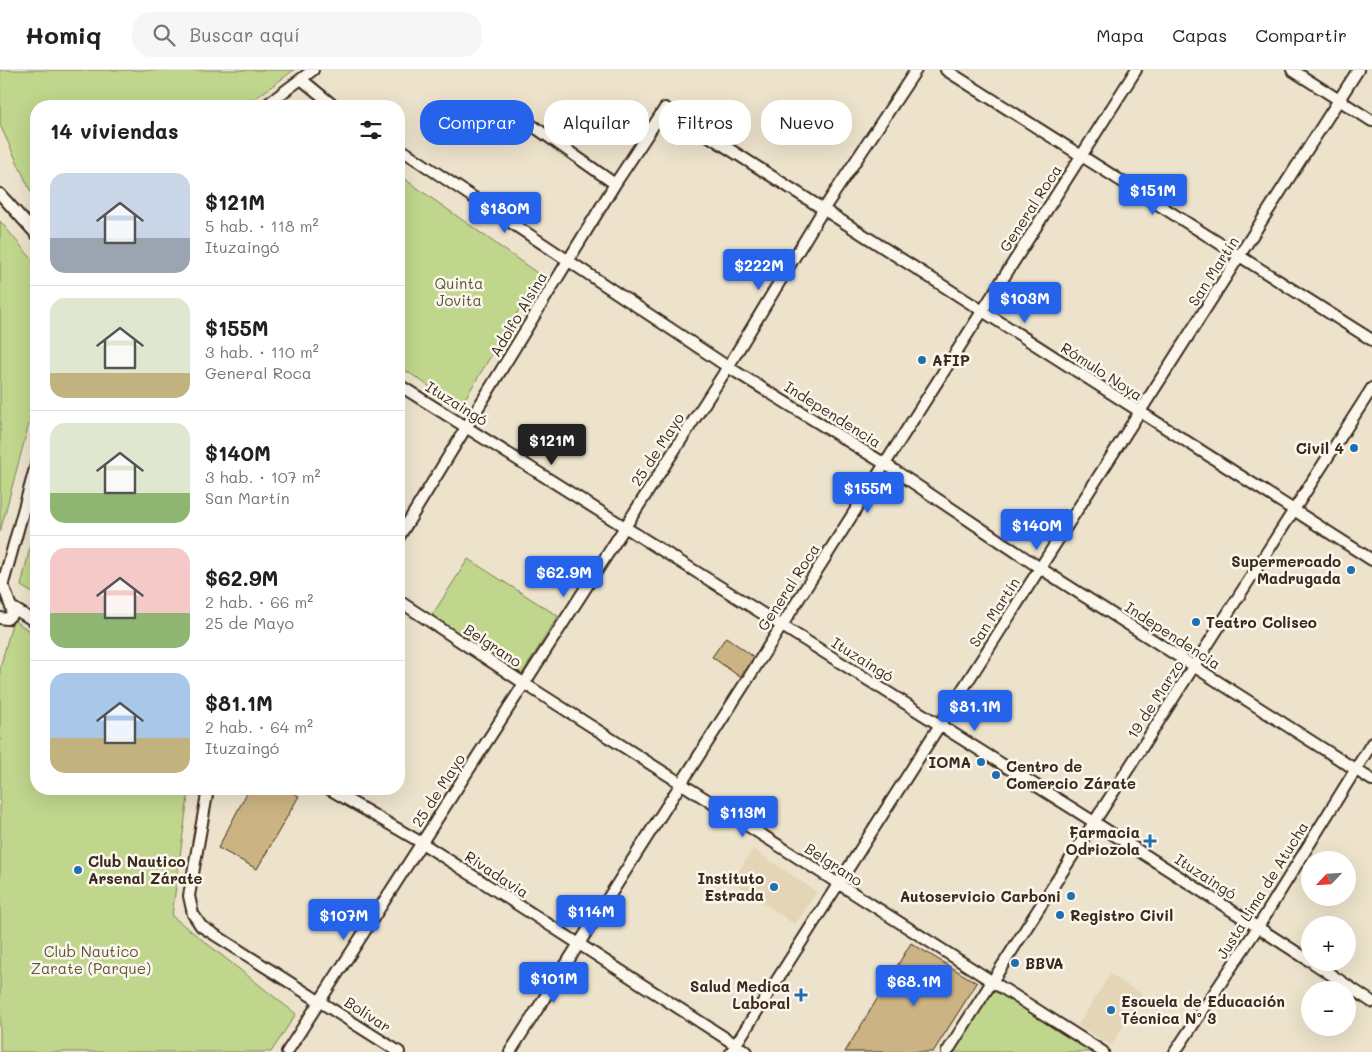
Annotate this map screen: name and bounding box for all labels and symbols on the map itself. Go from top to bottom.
street label: General Roca [994,161,1066,255]
pin: $151M [1118,174,1188,216]
pin: $180M [470,191,540,234]
street label: San Martín [1183,232,1243,310]
pin: $222M [724,248,794,291]
street label: Adolfo Alsina [485,268,551,360]
park label: Quinta Jovita [435,273,483,310]
pin: $103M [990,282,1060,324]
street label: Rómulo Noya [1057,337,1147,405]
place label: AFIP [932,350,970,370]
marker: AFIP [916,354,928,366]
street label: Ituzaingó [422,376,492,430]
street label: Independencia [781,376,885,452]
street label: 25 de Mayo [626,408,688,489]
pin: $121M [517,424,587,466]
place label: Civil 4 [1296,438,1344,458]
marker: Civil 4 [1348,442,1360,454]
pin: $155M [833,472,903,514]
pin: $140M [1002,508,1072,551]
street label: General Roca [752,540,824,634]
place label: Supermercado Madrugada [1231,551,1341,588]
pin: $62.9M [523,556,605,598]
marker: Supermercado Madrugada [1345,564,1357,576]
street label: San Martín [964,573,1024,651]
street label: Independencia [1121,597,1225,673]
place label: Teatro Coliseo [1206,612,1317,632]
marker: Teatro Coliseo [1190,616,1202,628]
street label: Belgrano [460,619,526,671]
street label: Ituzaingó [828,632,898,686]
street label: 19 de Marzo [1122,656,1188,742]
pin: $81.1M [934,690,1016,732]
street label: 25 de Mayo [407,749,469,830]
place label: IOMA [929,752,971,772]
marker: IOMA [975,756,987,768]
place label: Centro de Comercio Zárate [1006,756,1136,793]
marker: Centro de Comercio Zárate [990,769,1002,781]
pin: $113M [708,796,778,838]
street label: Justa Lima de Atucha [1212,818,1312,962]
place label: Farmacia Odriozola [1065,822,1140,859]
marker: Farmacia Odriozola [1144,835,1156,847]
street label: Belgrano [801,838,867,890]
street label: Rivadavia [461,846,533,902]
street label: Ituzaingó [1171,849,1241,903]
place label: Club Nautico Arsenal Zárate [88,851,203,888]
north arrow [1301,851,1356,906]
marker: Club Nautico Arsenal Zárate [72,864,84,876]
place label: Instituto Estrada [697,868,764,905]
marker: Instituto Estrada [768,881,780,893]
place label: Autoservicio Carboni [900,886,1061,906]
marker: Autoservicio Carboni [1065,890,1077,902]
pin: $114M [556,894,626,937]
pin: $107M [309,898,379,941]
place label: Registro Civil [1070,905,1173,925]
marker: Registro Civil [1054,909,1066,921]
park label: Club Nautico Zarate (Parque) [31,941,151,978]
place label: BBVA [1025,953,1063,973]
marker: BBVA [1009,957,1021,969]
pin: $101M [519,962,589,1004]
pin: $68.1M [873,964,955,1007]
place label: Salud Medica Laboral [690,976,790,1013]
marker: Salud Medica Laboral [794,988,808,1002]
place label: Escuela de Educación Técnica Nº 3 [1121,991,1285,1028]
street label: Bolívar [341,992,395,1036]
marker: Escuela de Educación Técnica Nº 3 [1105,1004,1117,1016]

